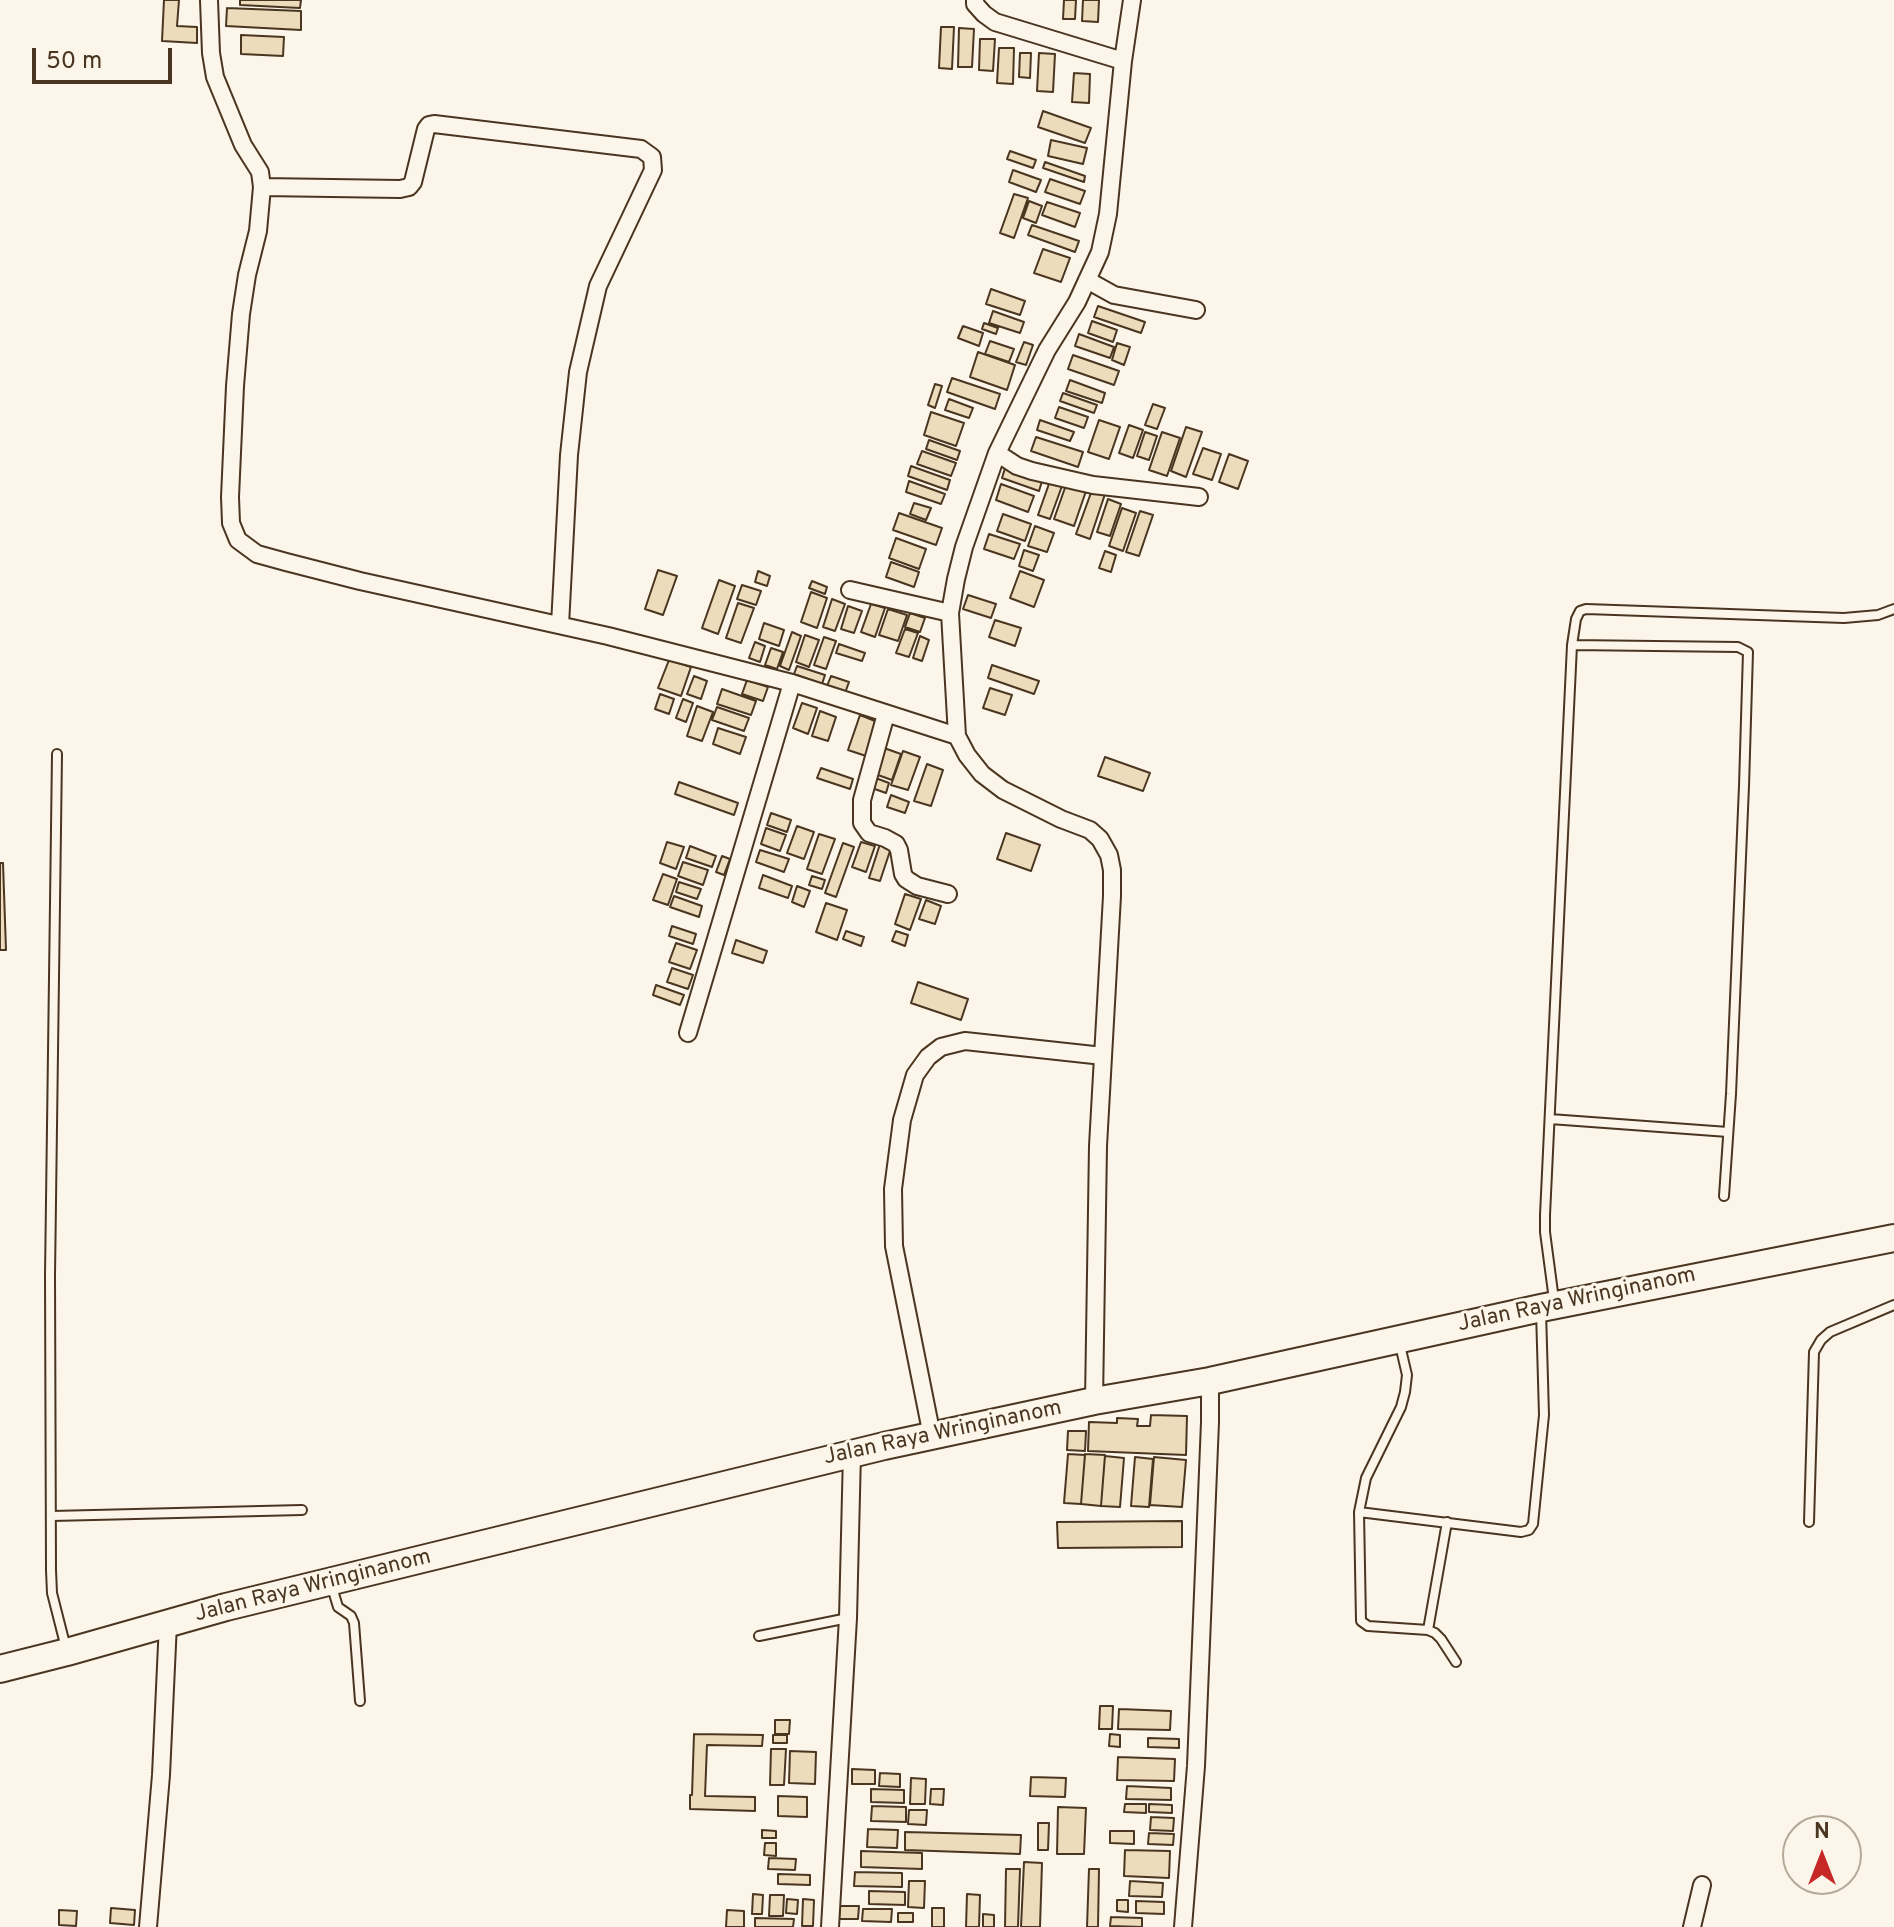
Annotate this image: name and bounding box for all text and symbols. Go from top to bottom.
scale bar [36,32,176,82]
text: 50 m [46,47,102,77]
street label: Jalan Raya Wringinanom [1456,1263,1698,1339]
street label: Jalan Raya Wringinanom [822,1396,1064,1472]
street label: Jalan Raya Wringinanom [192,1545,434,1629]
north arrow [1782,1815,1862,1895]
text: N [1814,1819,1830,1846]

